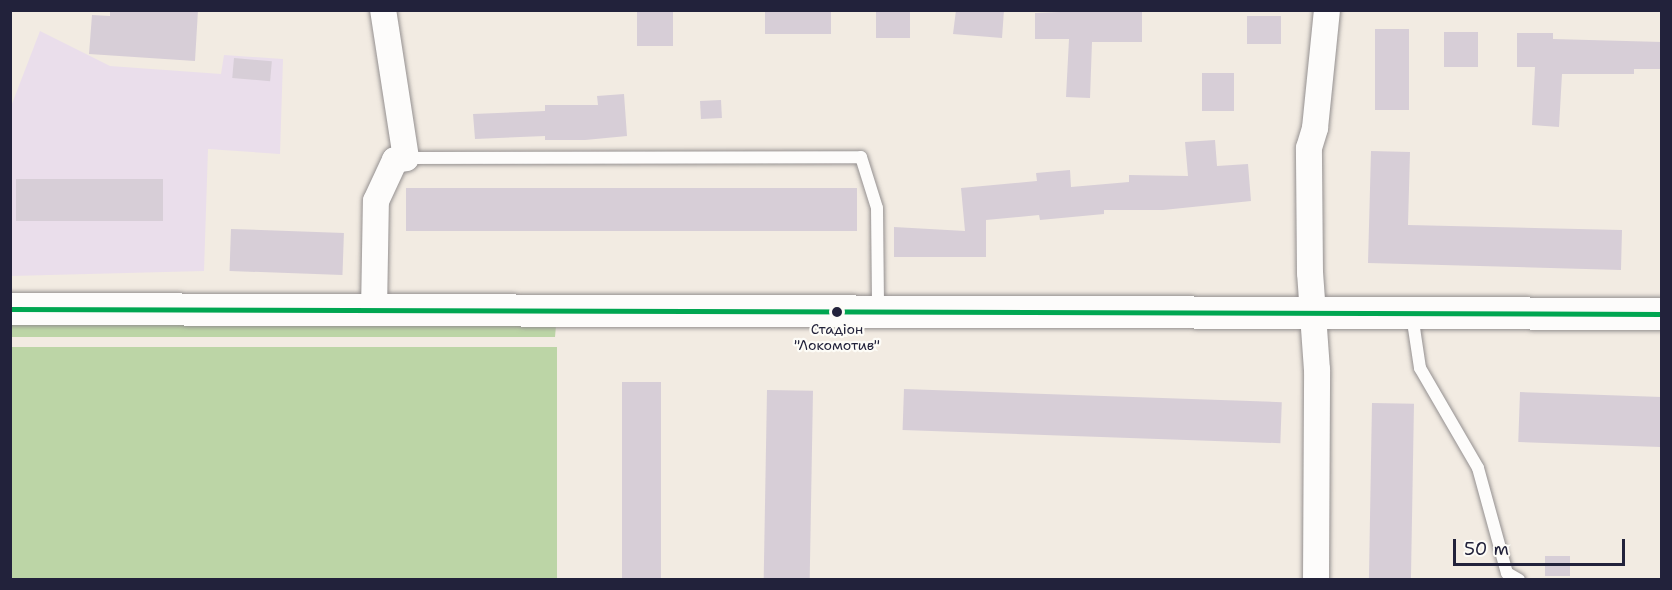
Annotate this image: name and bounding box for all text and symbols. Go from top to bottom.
marker: Стадіон "Локомотив" [831,306,843,318]
place label: Стадіон "Локомотив" [794,321,880,354]
scale bar [1456,527,1628,565]
text: 50 m [1464,537,1509,561]

